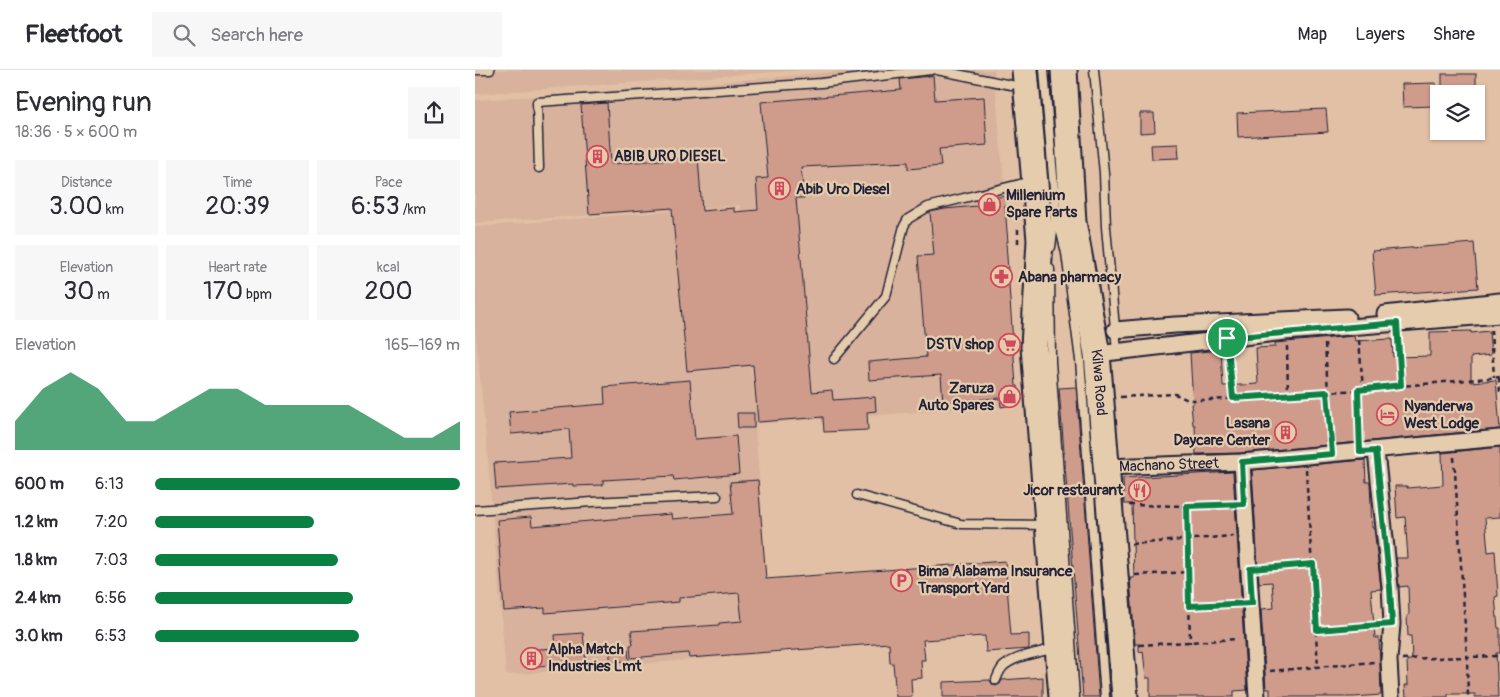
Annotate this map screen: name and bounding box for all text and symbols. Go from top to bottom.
search box [152,12,502,57]
text: Fleetfoot [25,20,122,49]
icon: search [170,21,198,49]
text: Search here [210,23,303,47]
text: Map [1298,23,1327,46]
text: Layers [1355,23,1405,46]
text: Share [1433,23,1475,46]
text: Evening run [15,85,152,120]
map controls [1430,85,1485,140]
button: layers [1430,85,1485,140]
button: share [408,87,460,139]
text: 18:36 · 5 × 600 m [15,122,137,142]
building icon: ABIB URO DIESEL [586,144,610,168]
place label: ABIB URO DIESEL [614,147,726,166]
text: Distance [61,174,112,191]
text: Time [223,174,252,191]
text: Pace [375,174,402,191]
building icon: Abib Uro Diesel [768,177,792,201]
place label: Abib Uro Diesel [796,180,890,199]
place label: Millenium Spare Parts [1006,186,1078,222]
text: 3.00 [49,191,103,222]
text: 20:39 [205,191,270,222]
text: 6:53 [351,191,400,222]
shop icon: Millenium Spare Parts [978,192,1002,216]
text: km [103,201,124,218]
text: /km [400,201,426,218]
text: Elevation [60,259,113,276]
text: Heart rate [208,259,267,276]
text: kcal [377,259,400,276]
pharmacy icon: Abana pharmacy [990,265,1014,289]
place label: Abana pharmacy [1018,268,1122,287]
text: 30 [63,276,94,307]
text: 170 [203,276,243,307]
text: 200 [364,276,413,307]
text: m [94,286,110,303]
text: bpm [243,286,272,303]
pin [1206,317,1248,359]
icon: arrive [1213,324,1241,352]
supermarket icon: DSTV shop [998,332,1022,356]
text: Elevation [15,335,76,355]
text: 165–169 m [385,335,460,355]
place label: DSTV shop [926,335,994,354]
street label: Kilwa Road [1086,348,1111,417]
place label: Zaruza Auto Spares [918,379,994,415]
shop icon: Zaruza Auto Spares [998,385,1022,409]
place label: Nyanderwa West Lodge [1404,397,1480,433]
hotel icon: Nyanderwa West Lodge [1376,403,1400,427]
place label: Lasana Daycare Center [1173,414,1271,450]
building icon: Lasana Daycare Center [1274,420,1298,444]
street label: Machano Street [1119,454,1220,477]
text: 600 m [15,474,64,494]
text: 6:13 [95,474,124,494]
restaurant icon: Jicor restaurant [1127,478,1151,502]
place label: Jicor restaurant [1023,481,1124,500]
text: 1.2 km [15,512,58,532]
text: 7:20 [95,512,128,532]
text: 1.8 km [15,550,57,570]
text: 7:03 [95,550,128,570]
place label: Bima Alabama Insurance Transport Yard [917,562,1073,598]
parking icon: Bima Alabama Insurance Transport Yard [890,568,914,592]
text: 2.4 km [15,588,61,608]
text: 6:56 [95,588,127,608]
text: 3.0 km [15,626,63,646]
text: 6:53 [95,626,126,646]
place label: Alpha Match Industries Lmt [548,640,643,676]
building icon: Alpha Match Industries Lmt [520,646,544,670]

